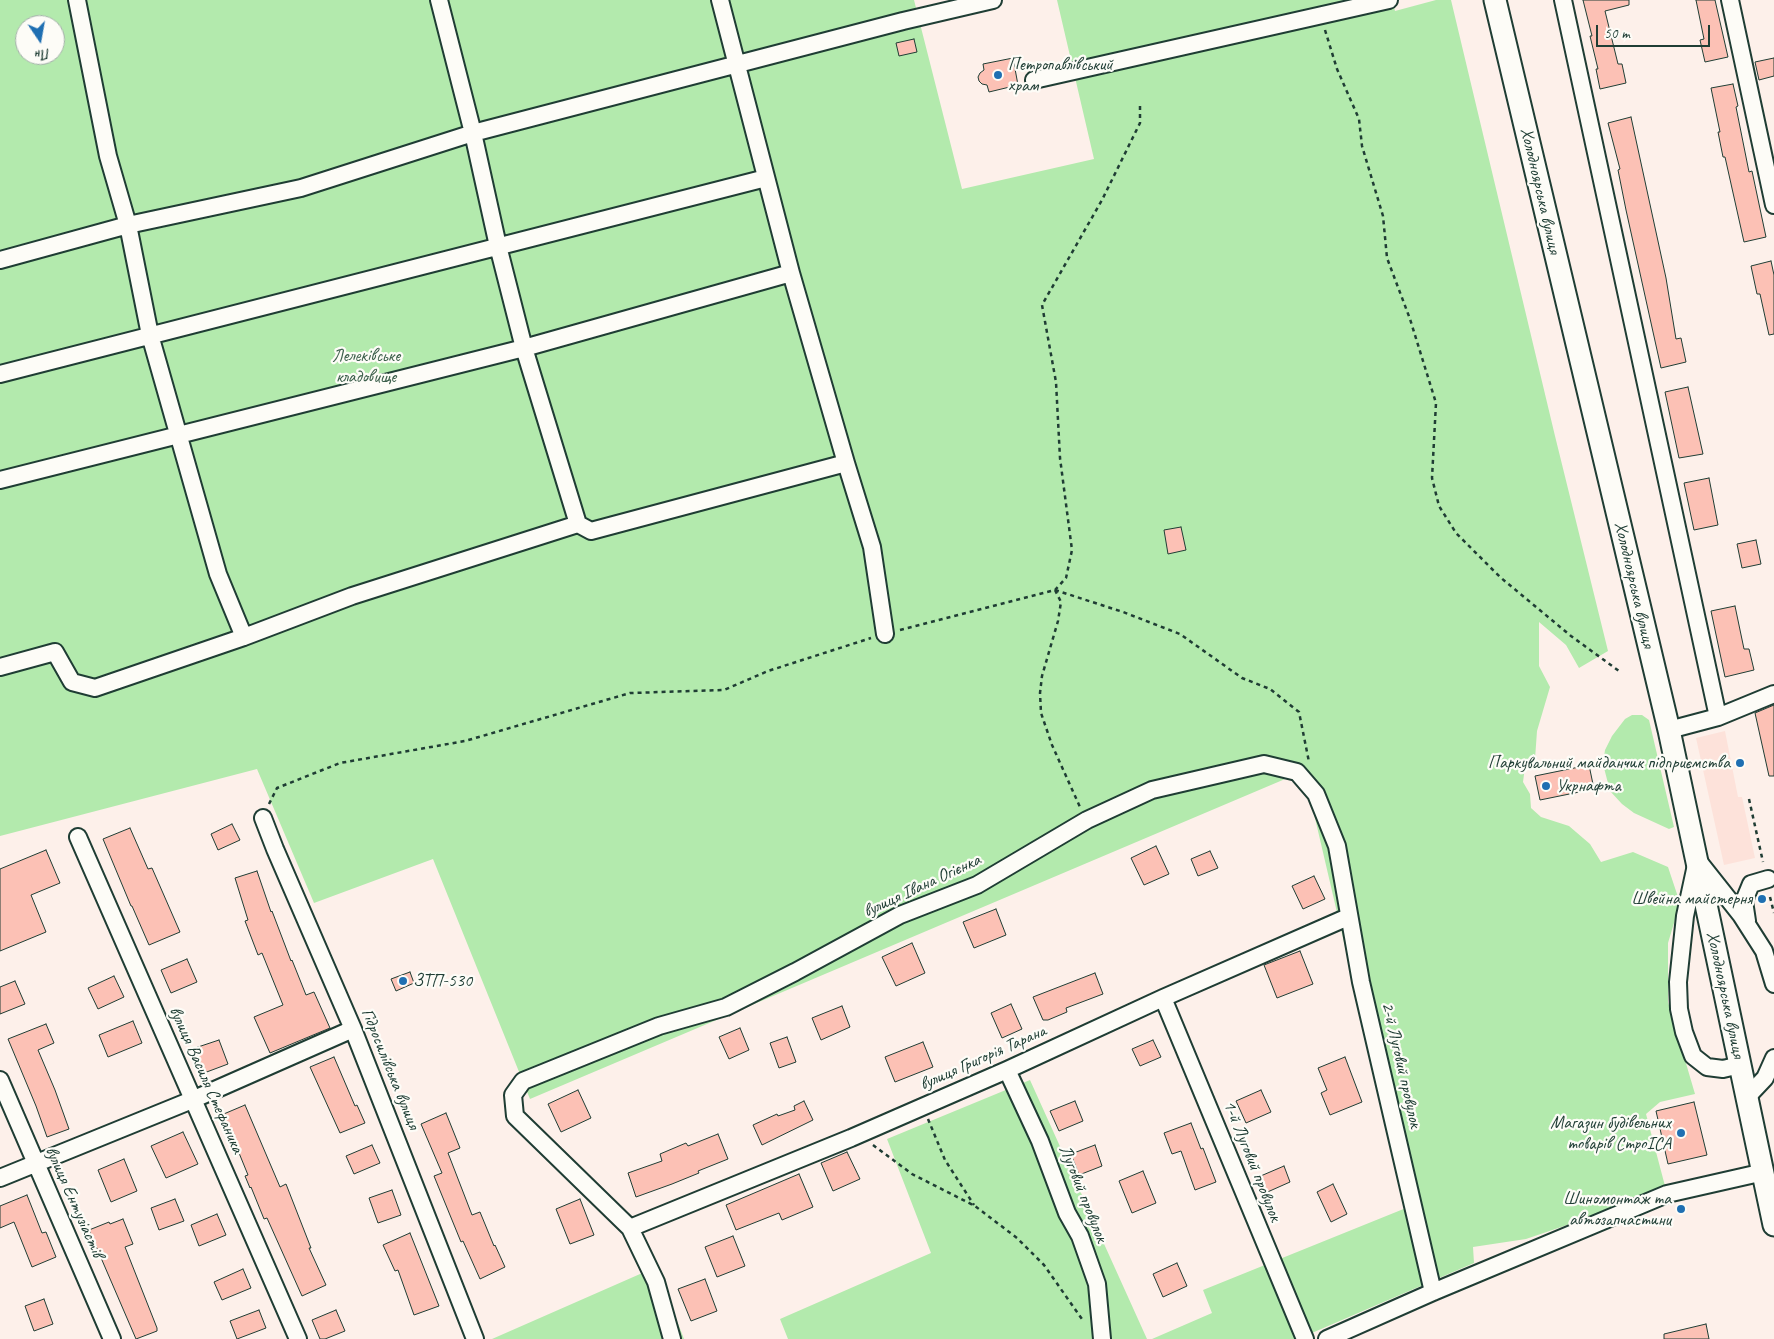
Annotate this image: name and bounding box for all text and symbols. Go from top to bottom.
north arrow [15,15,65,65]
scale bar [1599,15,1713,47]
text: 50 m [1604,24,1630,43]
text: Пн [34,44,52,64]
place label: Петропавлівський храм [1008,54,1113,96]
marker: Петропавлівський храм [992,69,1004,81]
street label: Холодноярська вулиця [1515,126,1565,256]
park label: Лелеківське кладовище [332,345,400,388]
street label: Холодноярська вулиця [1609,520,1659,650]
place label: Паркувальний майданчик підприємства [1488,752,1730,774]
marker: Паркувальний майданчик підприємства [1734,757,1746,769]
place label: Укрнафта [1556,775,1621,797]
marker: Укрнафта [1540,780,1552,792]
street label: вулиця Івана Огієнка [860,849,984,923]
place label: Швейна майстерня [1631,888,1752,910]
marker: Швейна майстерня [1756,893,1768,905]
street label: Холодноярська вулиця [1701,930,1749,1060]
place label: ЗТП-530 [413,970,472,992]
marker: ЗТП-530 [397,975,409,987]
street label: 2-й Луговий провулок [1376,1000,1426,1130]
street label: вулиця Василя Стефаника [164,1003,248,1157]
street label: Гідросилівська вулиця [356,1005,424,1133]
street label: вулиця Григорія Тарана [916,1020,1050,1096]
street label: 1-й Луговий провулок [1218,1097,1286,1225]
place label: Магазин будівельних товарів СтроІСА [1550,1112,1671,1154]
marker: Магазин будівельних товарів СтроІСА [1675,1127,1687,1139]
street label: Луговий провулок [1054,1142,1112,1246]
street label: вулиця Ентузіастів [40,1143,108,1261]
place label: Шиномонтаж та автозапчастини [1563,1188,1671,1230]
marker: Шиномонтаж та автозапчастини [1675,1203,1687,1215]

